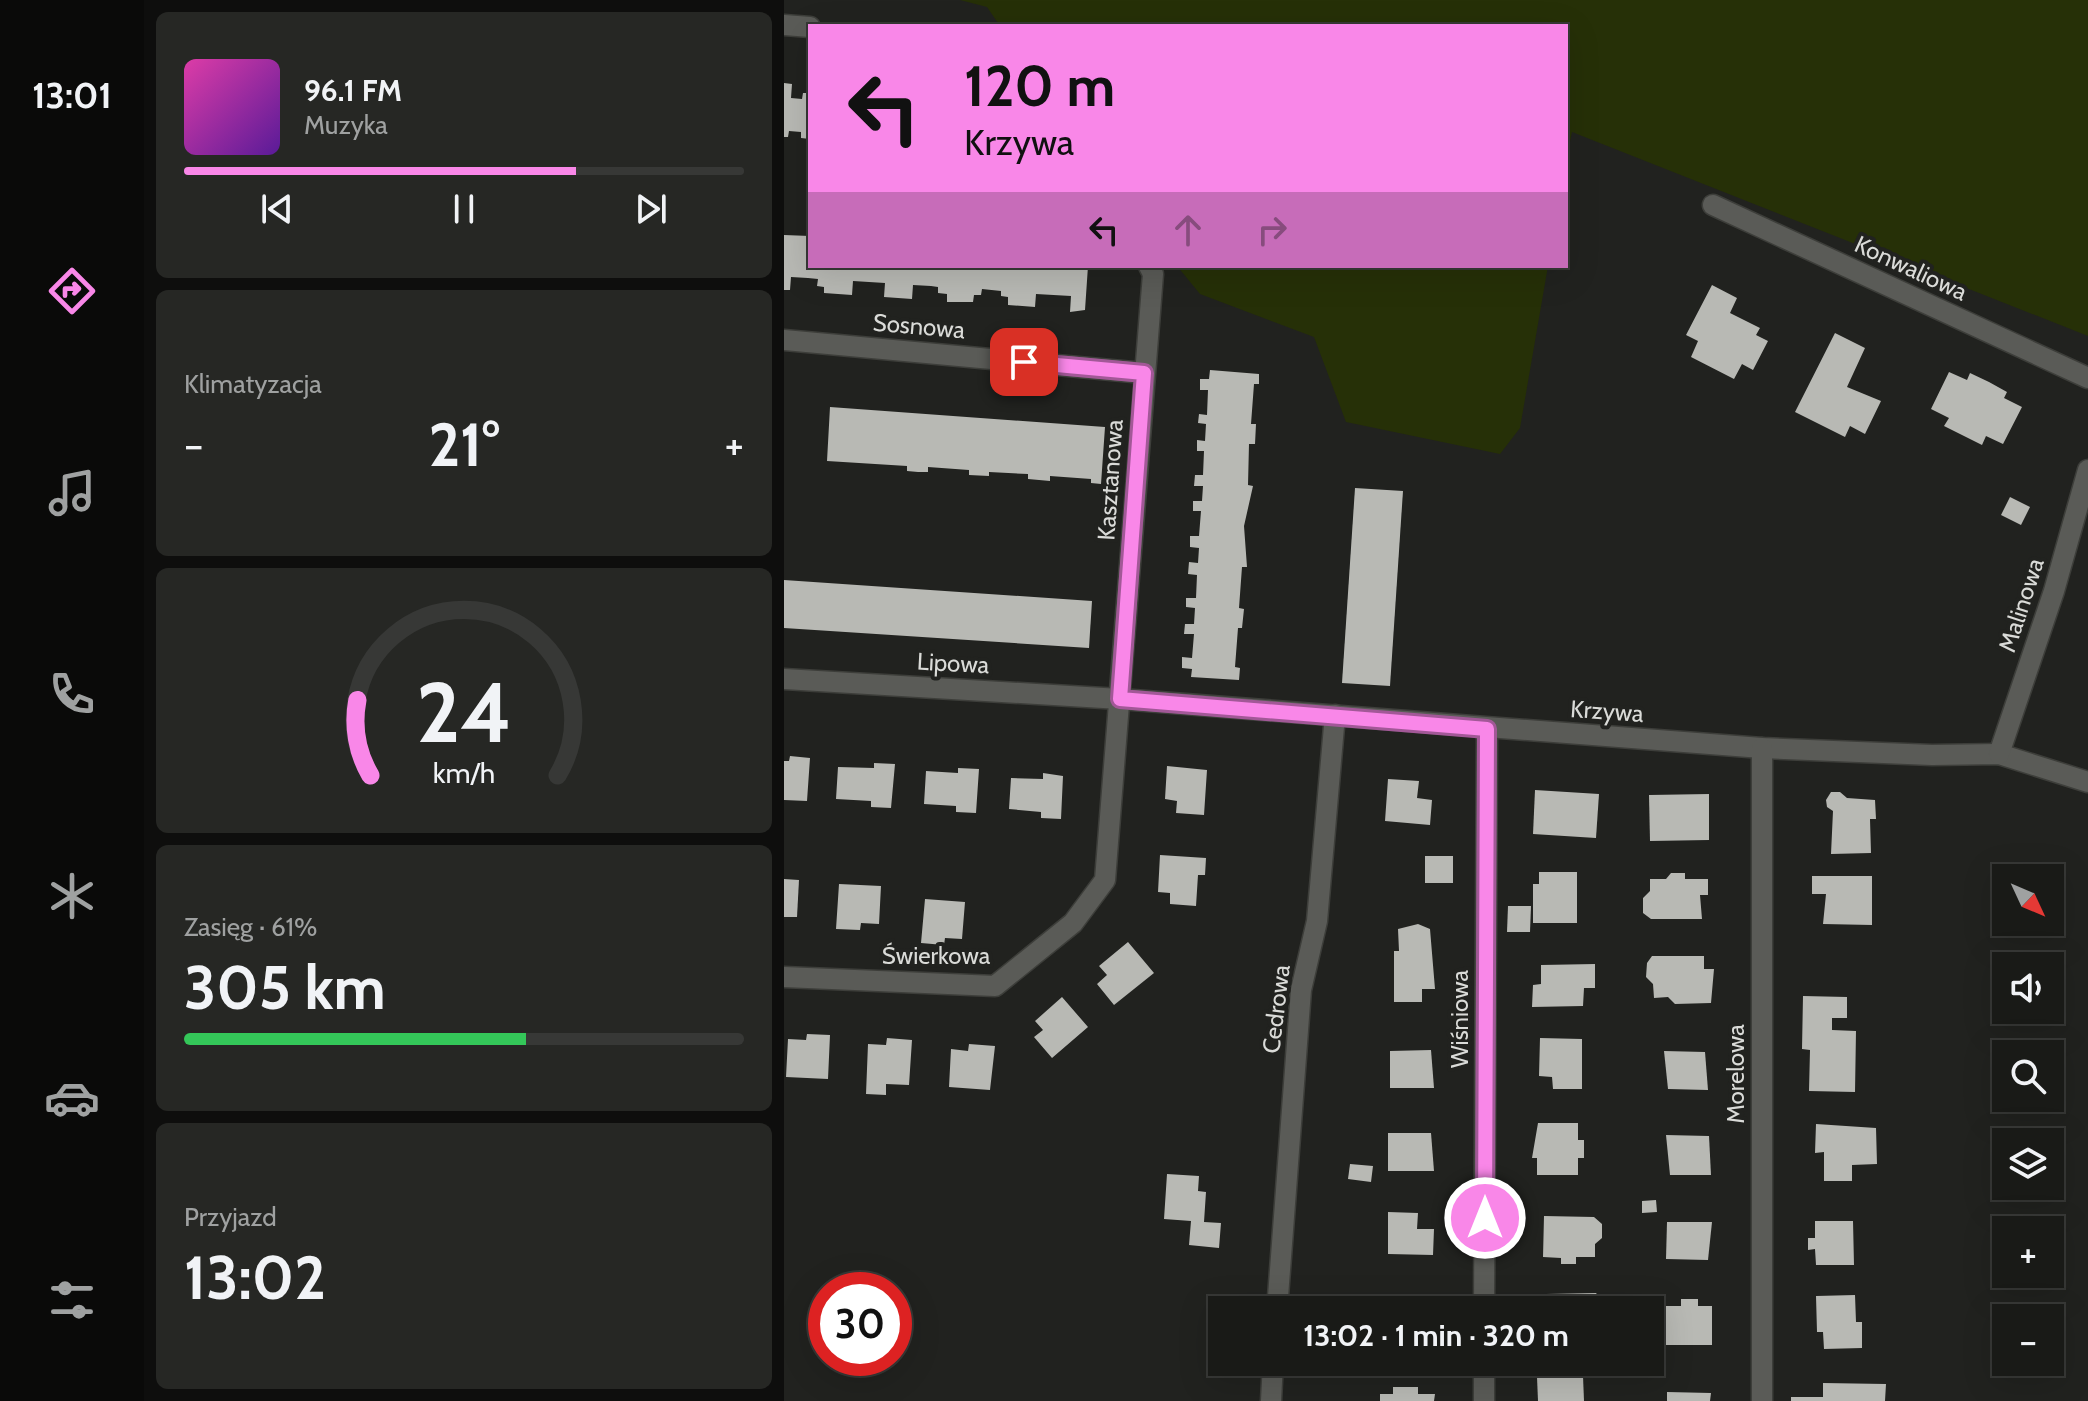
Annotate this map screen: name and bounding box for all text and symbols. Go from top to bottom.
text: 120 m [964,52,1115,120]
icon: left [832,56,936,160]
text: 96.1 FM [304,72,402,109]
text: 13:01 [32,73,112,117]
text: Muzyka [304,109,388,141]
text: Krzywa [964,120,1074,164]
icon: previous [255,187,299,231]
icon: pause [442,187,486,231]
icon: next [629,187,673,231]
icon: left [1082,208,1126,252]
icon: ahead [1166,208,1210,252]
icon: right [1250,208,1294,252]
street label: Konwaliowa [1850,229,1972,307]
icon: directions [44,263,100,319]
street label: Sosnowa [872,308,967,345]
pin [990,328,1058,396]
icon: arrive [1002,340,1046,384]
text: Klimatyzacja [184,368,322,400]
text: 21° [428,408,500,481]
text: − [184,418,203,471]
text: + [725,418,744,471]
street label: Kasztanowa [1091,418,1129,542]
icon: music [44,465,100,521]
street label: Malinowa [1992,554,2050,656]
street label: Lipowa [916,647,990,679]
text: 24 [416,662,512,763]
icon: phone [44,666,100,722]
street label: Krzywa [1569,694,1645,728]
text: km/h [433,756,495,791]
north arrow [1992,864,2064,936]
map controls [1992,864,2064,1376]
icon: climate [44,868,100,924]
text: Zasięg · 61% [184,911,317,943]
street label: Świerkowa [882,941,991,970]
text: 305 km [184,951,386,1024]
button: sound [1992,952,2064,1024]
street label: Cedrowa [1256,962,1296,1055]
street label: Wiśniowa [1445,970,1474,1068]
street label: Morelowa [1721,1024,1750,1124]
button: search [1992,1040,2064,1112]
icon: car [44,1070,100,1126]
button: layers [1992,1128,2064,1200]
position arrow [1443,1176,1527,1260]
text: Przyjazd [184,1201,277,1233]
button: + [1992,1216,2064,1288]
text: 13:02 [184,1241,326,1314]
icon: filters [44,1272,100,1328]
speed limit sign: 30 [808,1272,912,1376]
button: − [1992,1304,2064,1376]
text: 13:02 · 1 min · 320 m [1303,1317,1569,1354]

